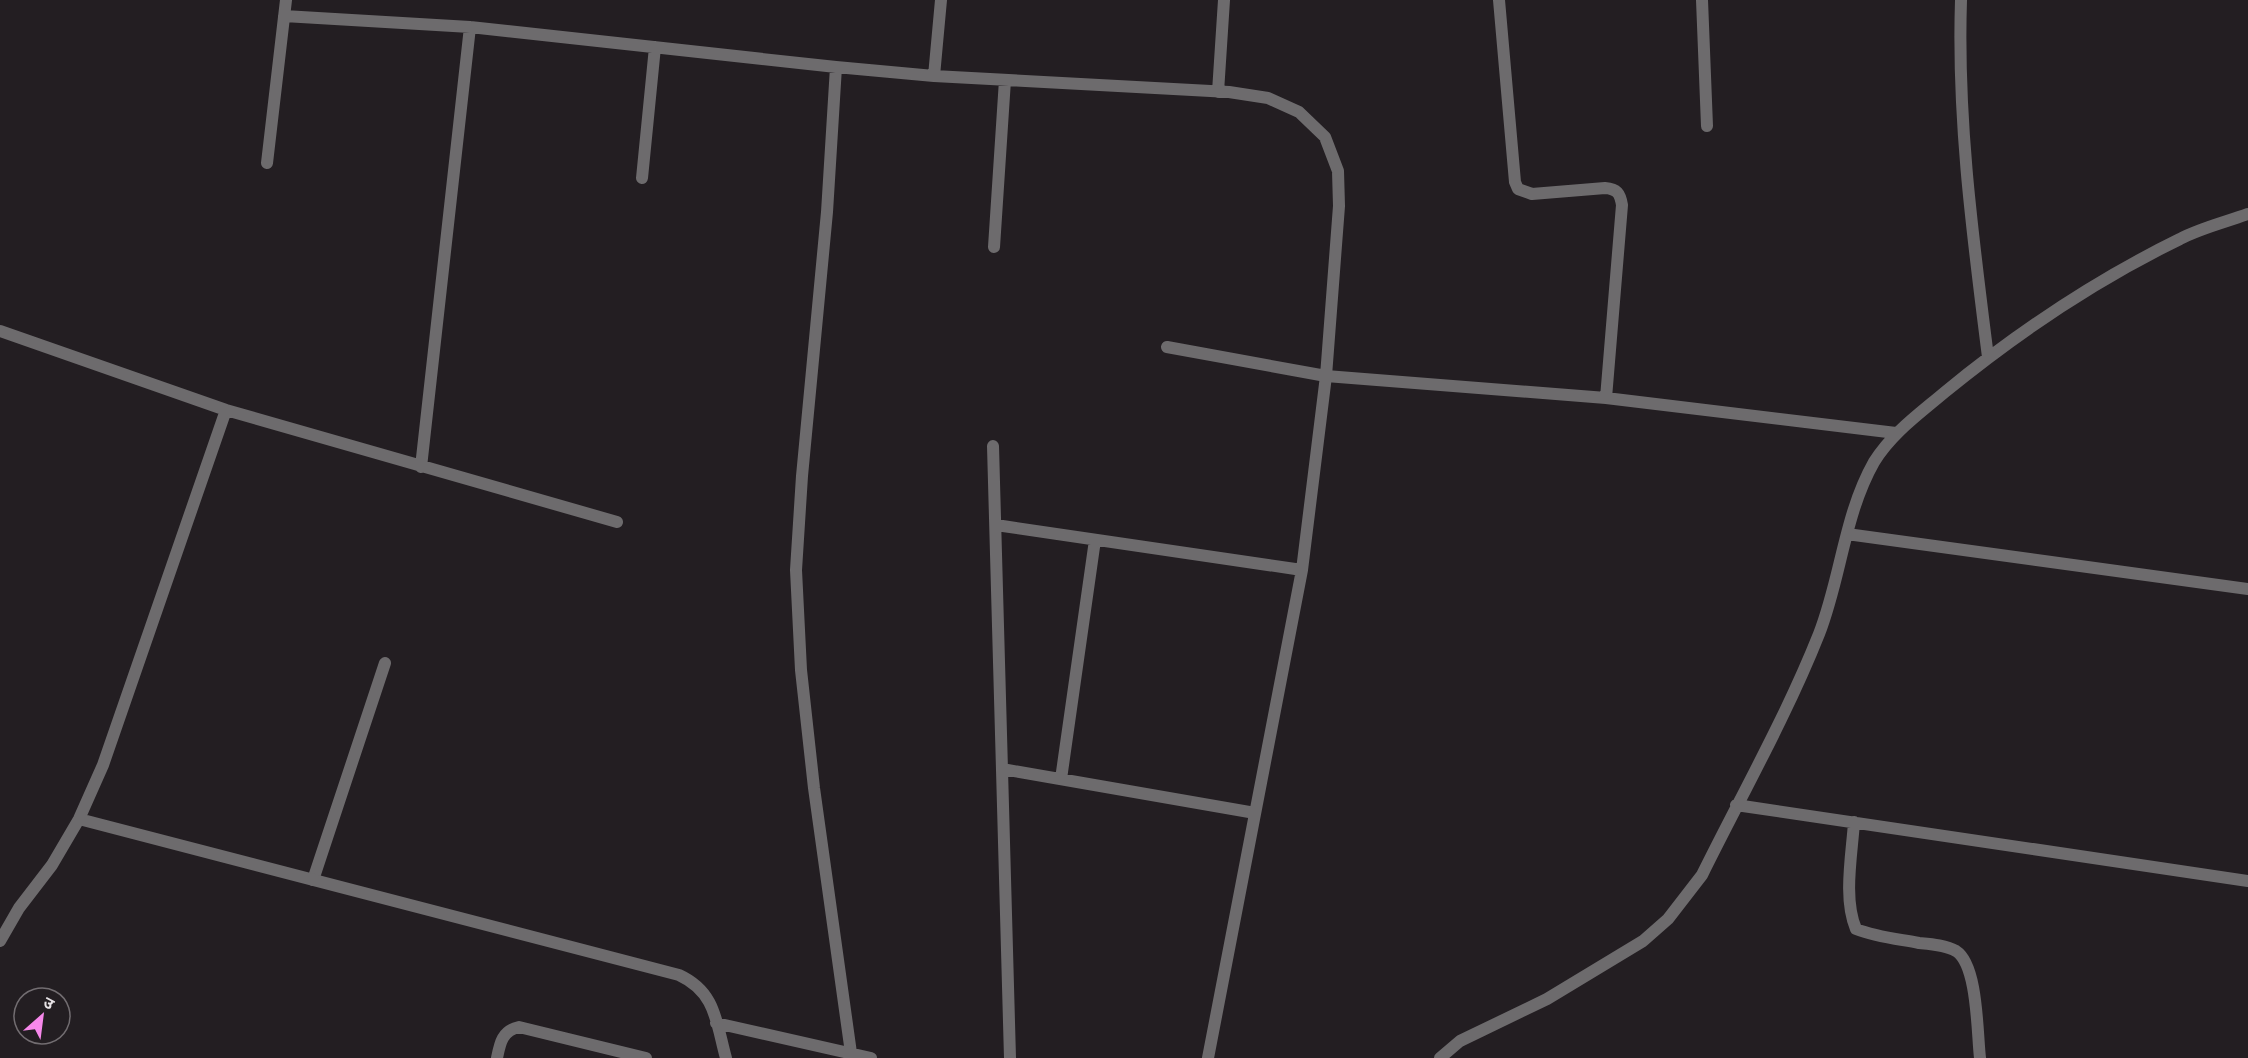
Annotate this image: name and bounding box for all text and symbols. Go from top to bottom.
north arrow [12,986,72,1046]
text: उ [40,993,58,1014]

